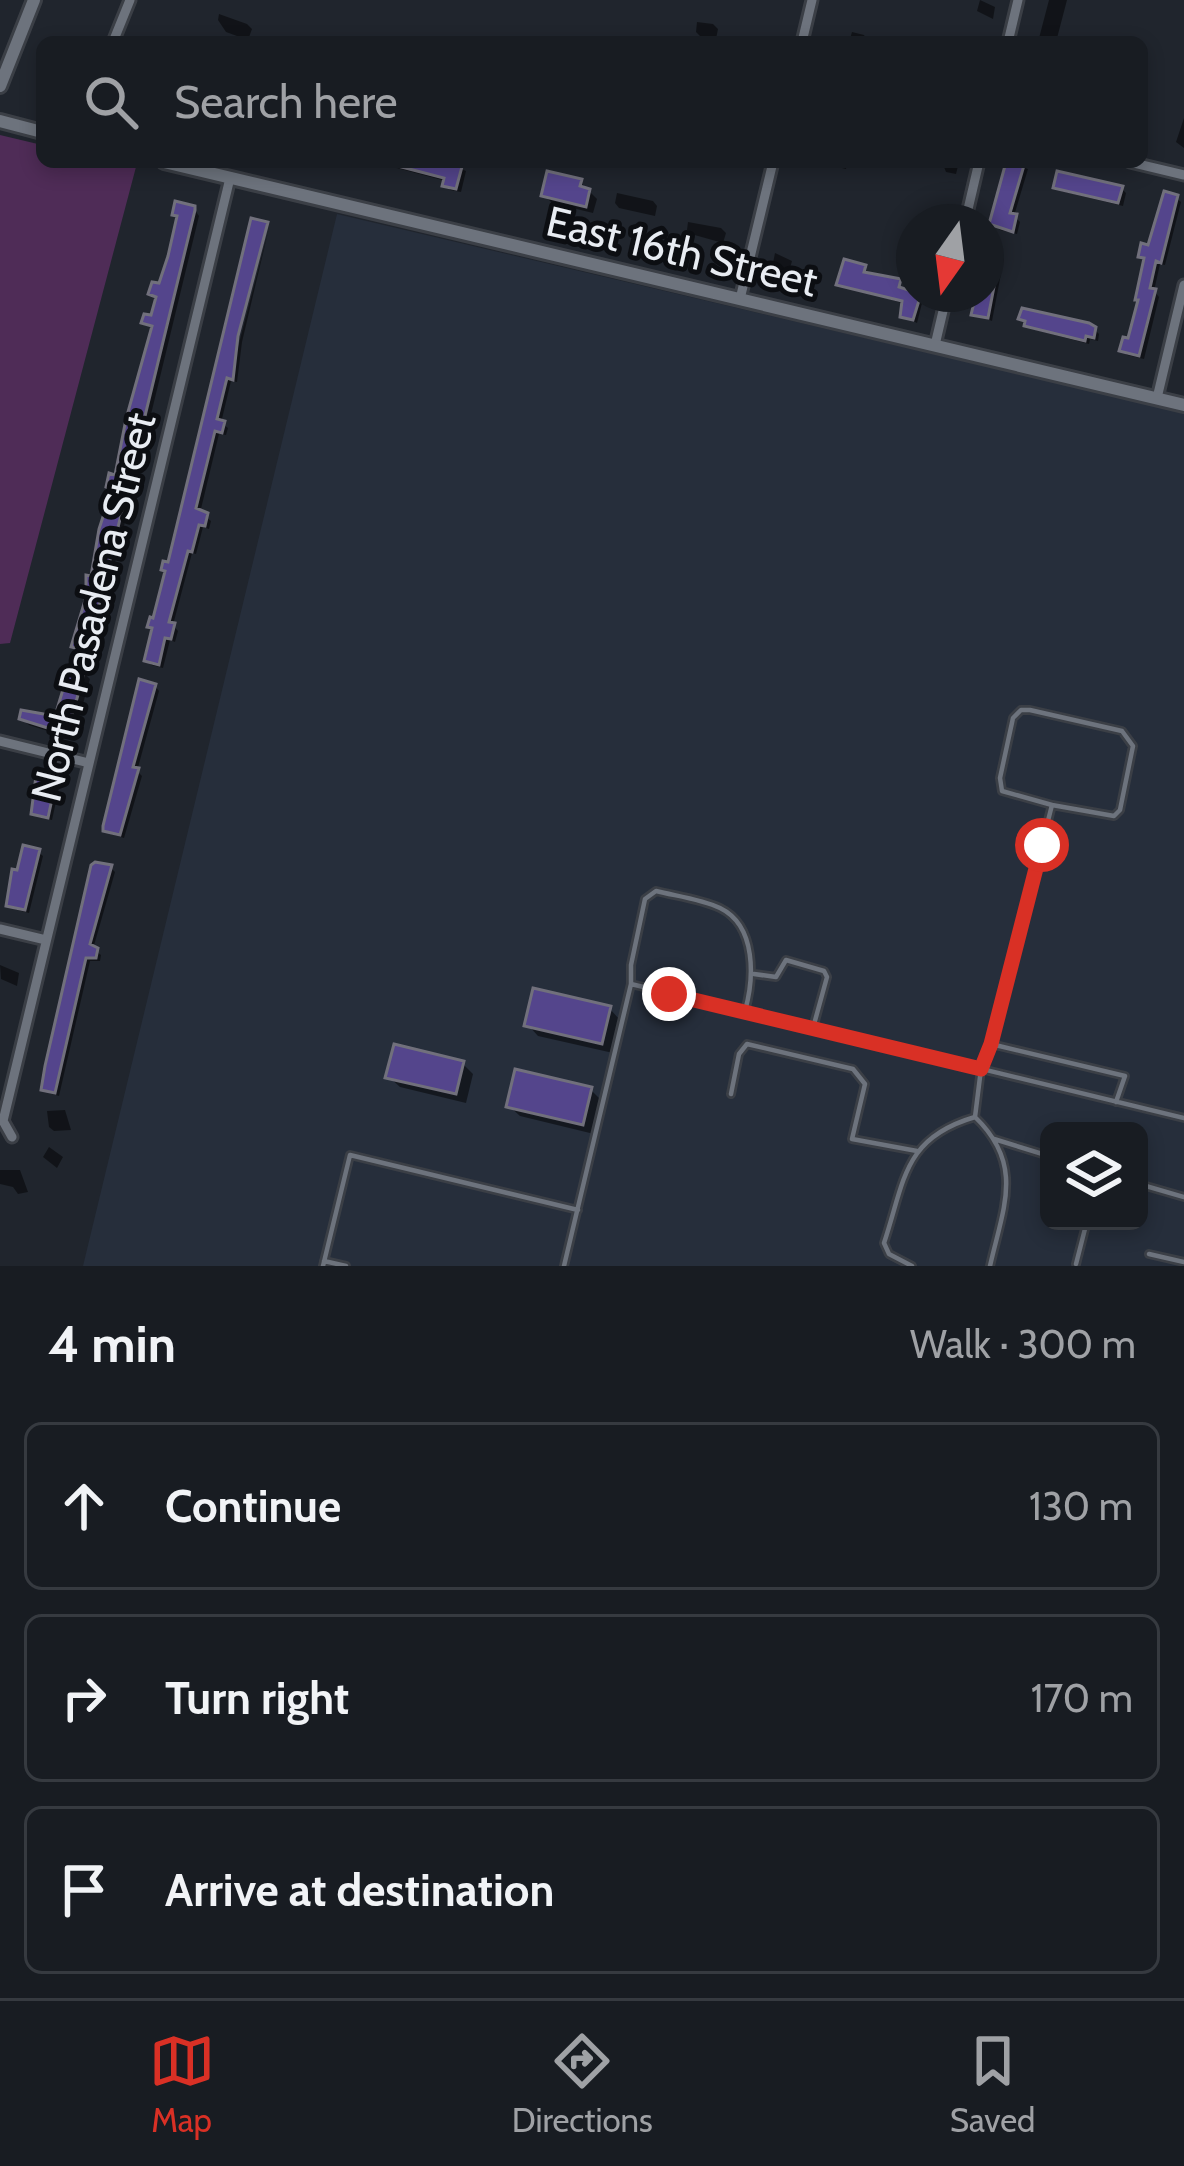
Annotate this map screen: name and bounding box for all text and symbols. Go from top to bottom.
search box [36,36,1148,168]
icon: search [78,69,144,135]
text: Search here [174,75,398,129]
street label: East 16th Street [542,195,822,307]
north arrow [896,204,1004,312]
street label: North Pasadena Street [20,407,166,807]
route start [1015,818,1069,872]
route end [642,967,696,1021]
map controls [1040,1122,1148,1230]
button: layers [1040,1122,1148,1230]
text: 4 min [48,1313,176,1375]
text: Walk · 300 m [910,1320,1136,1368]
icon: ahead [51,1473,117,1539]
text: Continue [165,1479,341,1533]
text: 130 m [1029,1482,1133,1530]
icon: right [51,1665,117,1731]
text: Turn right [165,1671,349,1725]
text: 170 m [1031,1674,1133,1722]
icon: arrive [51,1857,117,1923]
text: Arrive at destination [165,1863,554,1917]
tab: Map [149,2028,215,2140]
tab: Directions [512,2028,653,2140]
tab: Saved [950,2028,1035,2140]

